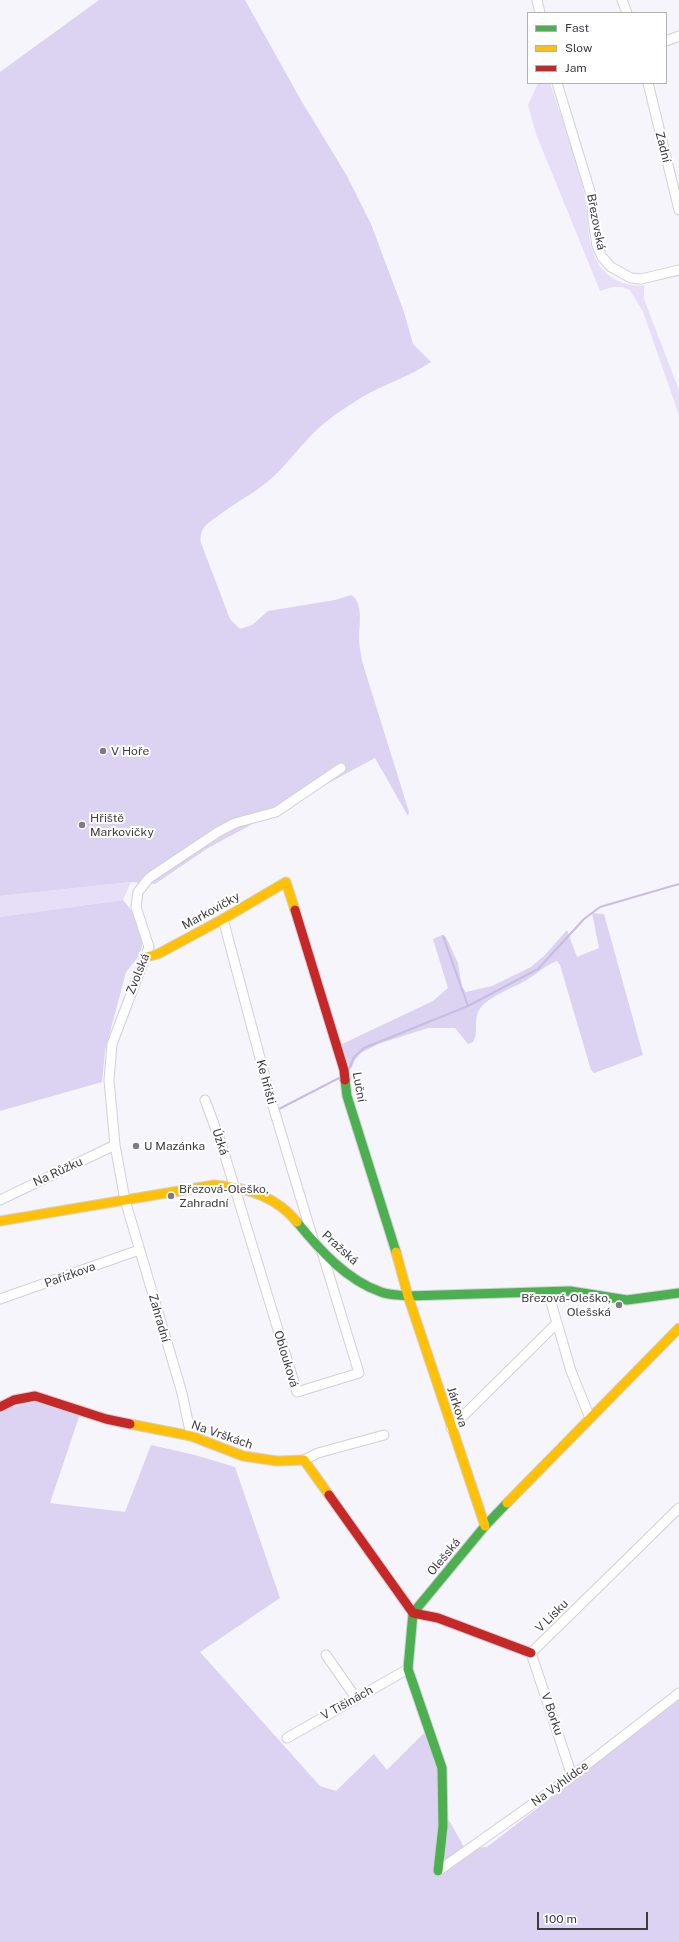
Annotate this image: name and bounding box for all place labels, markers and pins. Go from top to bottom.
place label: V Hoře [111,744,149,758]
marker: V Hoře [98,746,108,756]
place label: Hřiště Markovičky [90,811,154,839]
marker: Hřiště Markovičky [77,820,87,830]
place label: U Mazánka [144,1139,205,1153]
marker: U Mazánka [131,1141,141,1151]
place label: Březová-Oleško, Zahradní [179,1182,269,1210]
marker: Březová-Oleško, Zahradní [166,1191,176,1201]
place label: Březová-Oleško, Olešská [521,1291,611,1319]
marker: Březová-Oleško, Olešská [614,1300,624,1310]

